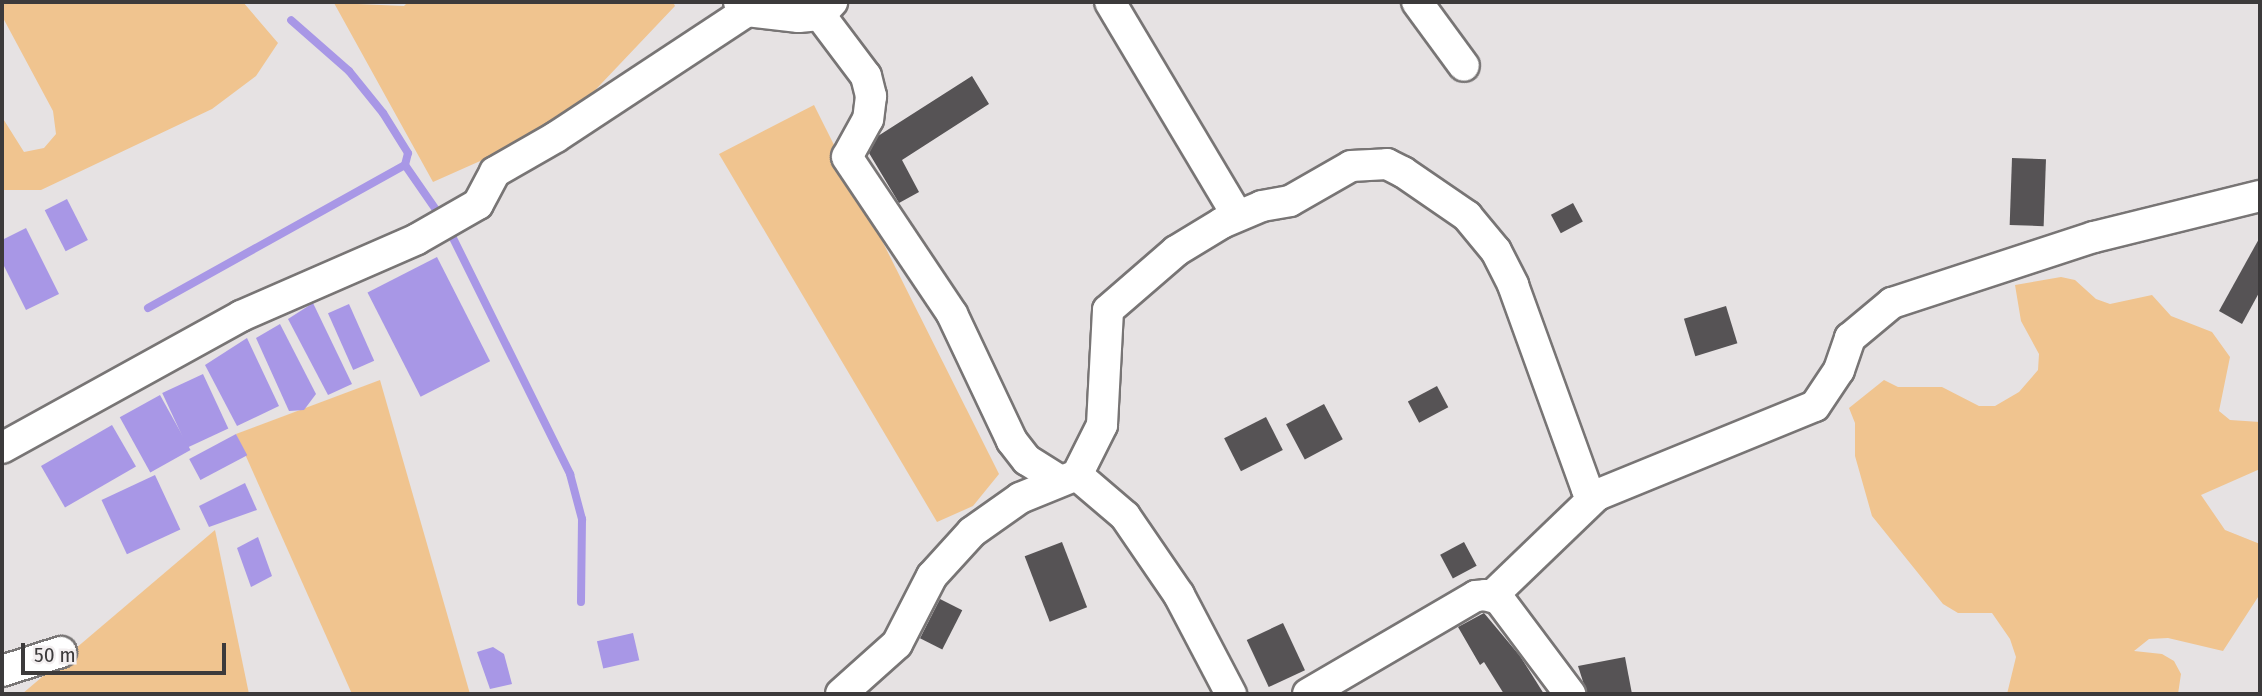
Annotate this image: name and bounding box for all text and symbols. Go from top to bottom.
scale bar [24,630,229,674]
text: 50 m [34,642,76,668]

